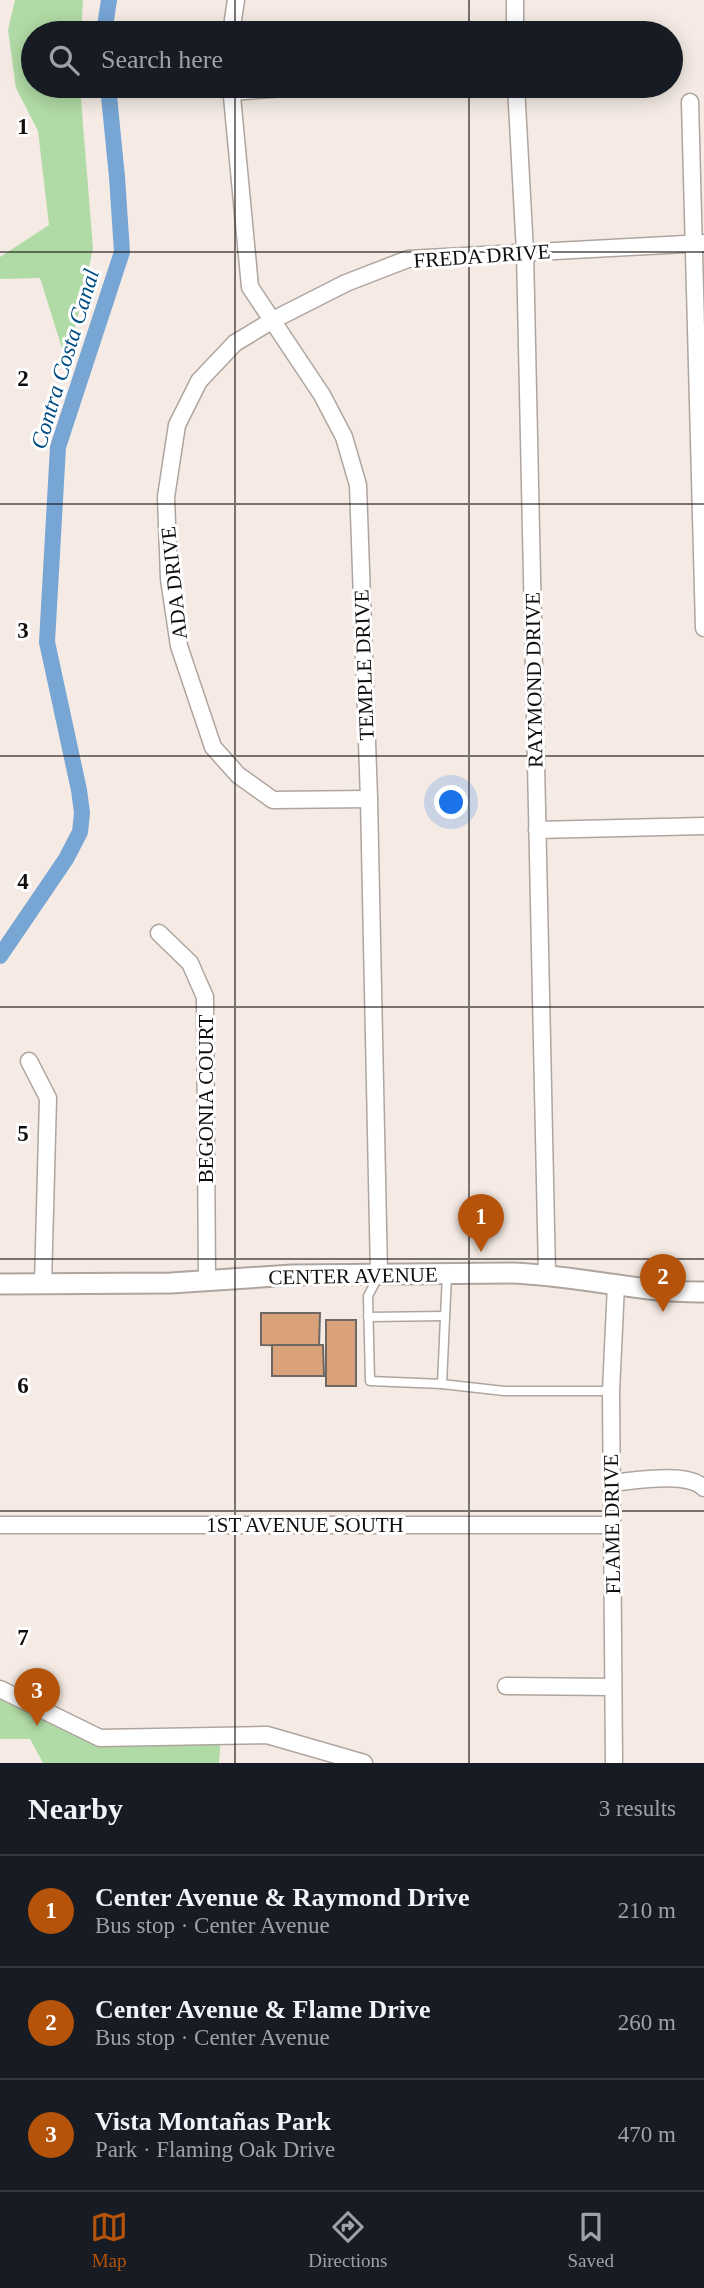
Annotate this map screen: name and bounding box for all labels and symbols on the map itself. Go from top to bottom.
text: 1 [17,114,29,139]
street label: FREDA DRIVE [413,239,551,273]
water label: Contra Costa Canal [26,266,104,452]
text: 2 [17,366,29,391]
street label: ADA DRIVE [156,525,192,641]
street label: TEMPLE DRIVE [349,589,379,741]
street label: RAYMOND DRIVE [520,592,548,768]
text: 3 [17,618,29,643]
your location [434,785,468,819]
text: 4 [17,869,29,894]
street label: BEGONIA COURT [194,1015,218,1183]
text: 5 [17,1121,29,1146]
pin: 1 [458,1194,504,1252]
pin: 2 [640,1254,686,1312]
street label: CENTER AVENUE [268,1263,438,1289]
text: 6 [17,1373,29,1398]
street label: FLAME DRIVE [599,1454,625,1594]
street label: 1ST AVENUE SOUTH [206,1513,404,1537]
text: 7 [17,1625,29,1650]
pin: 3 [14,1668,60,1726]

